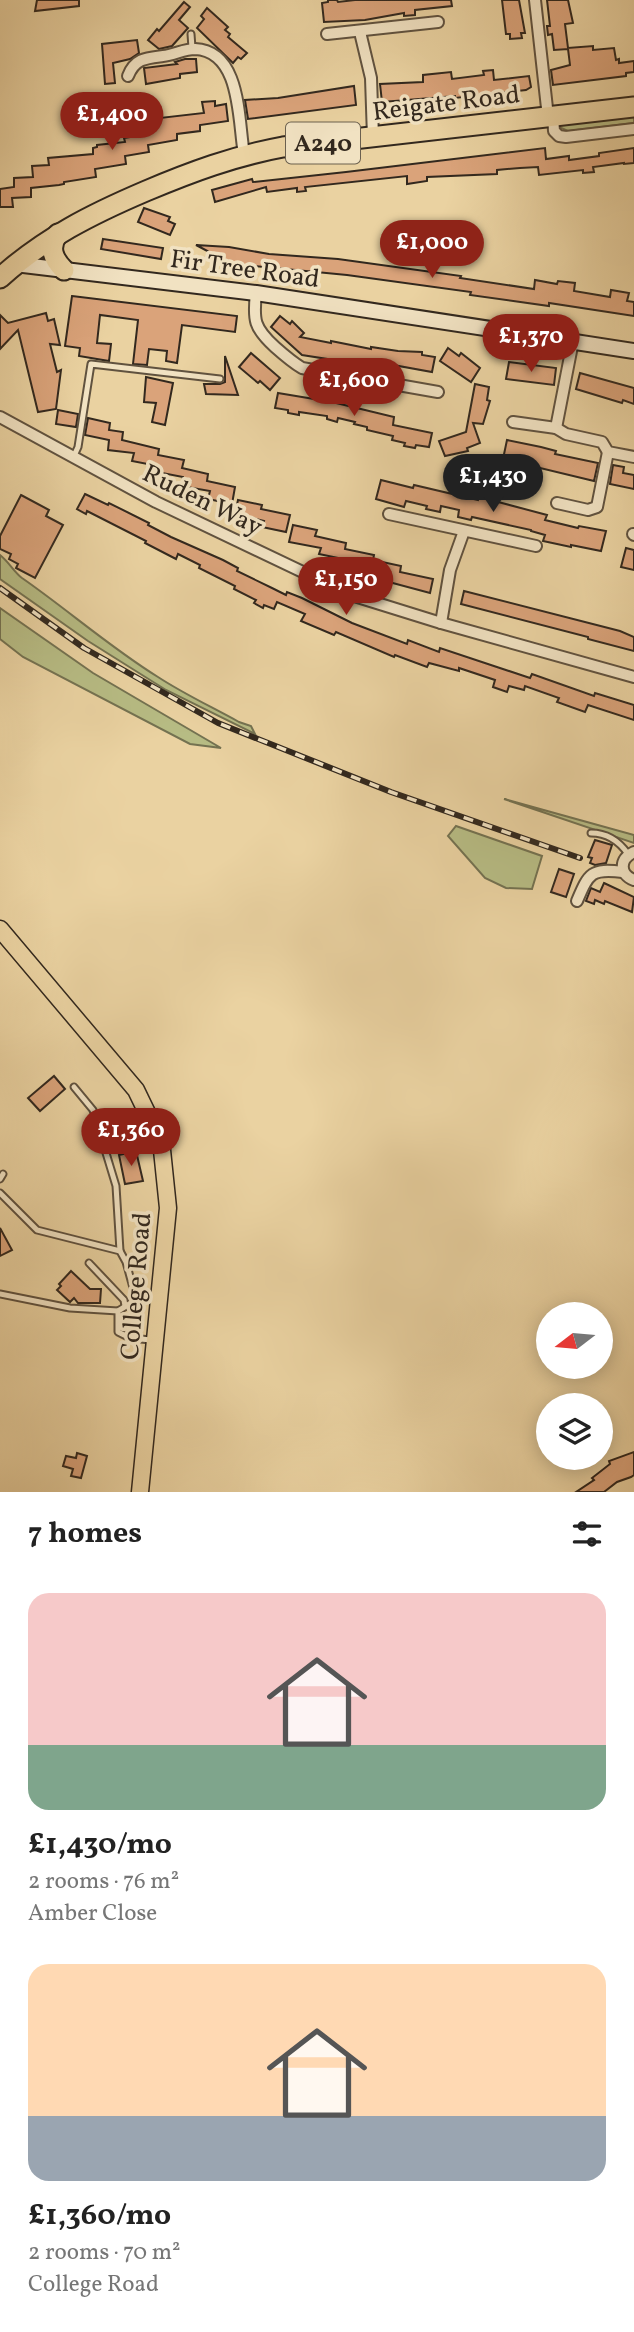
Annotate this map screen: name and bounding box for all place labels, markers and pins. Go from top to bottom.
pin: £1,400 [55,92,169,152]
pin: £1,000 [375,220,489,280]
pin: £1,370 [474,314,588,374]
pin: £1,600 [297,358,411,418]
pin: £1,430 [436,454,550,514]
pin: £1,150 [289,558,403,617]
pin: £1,360 [74,1108,188,1168]

